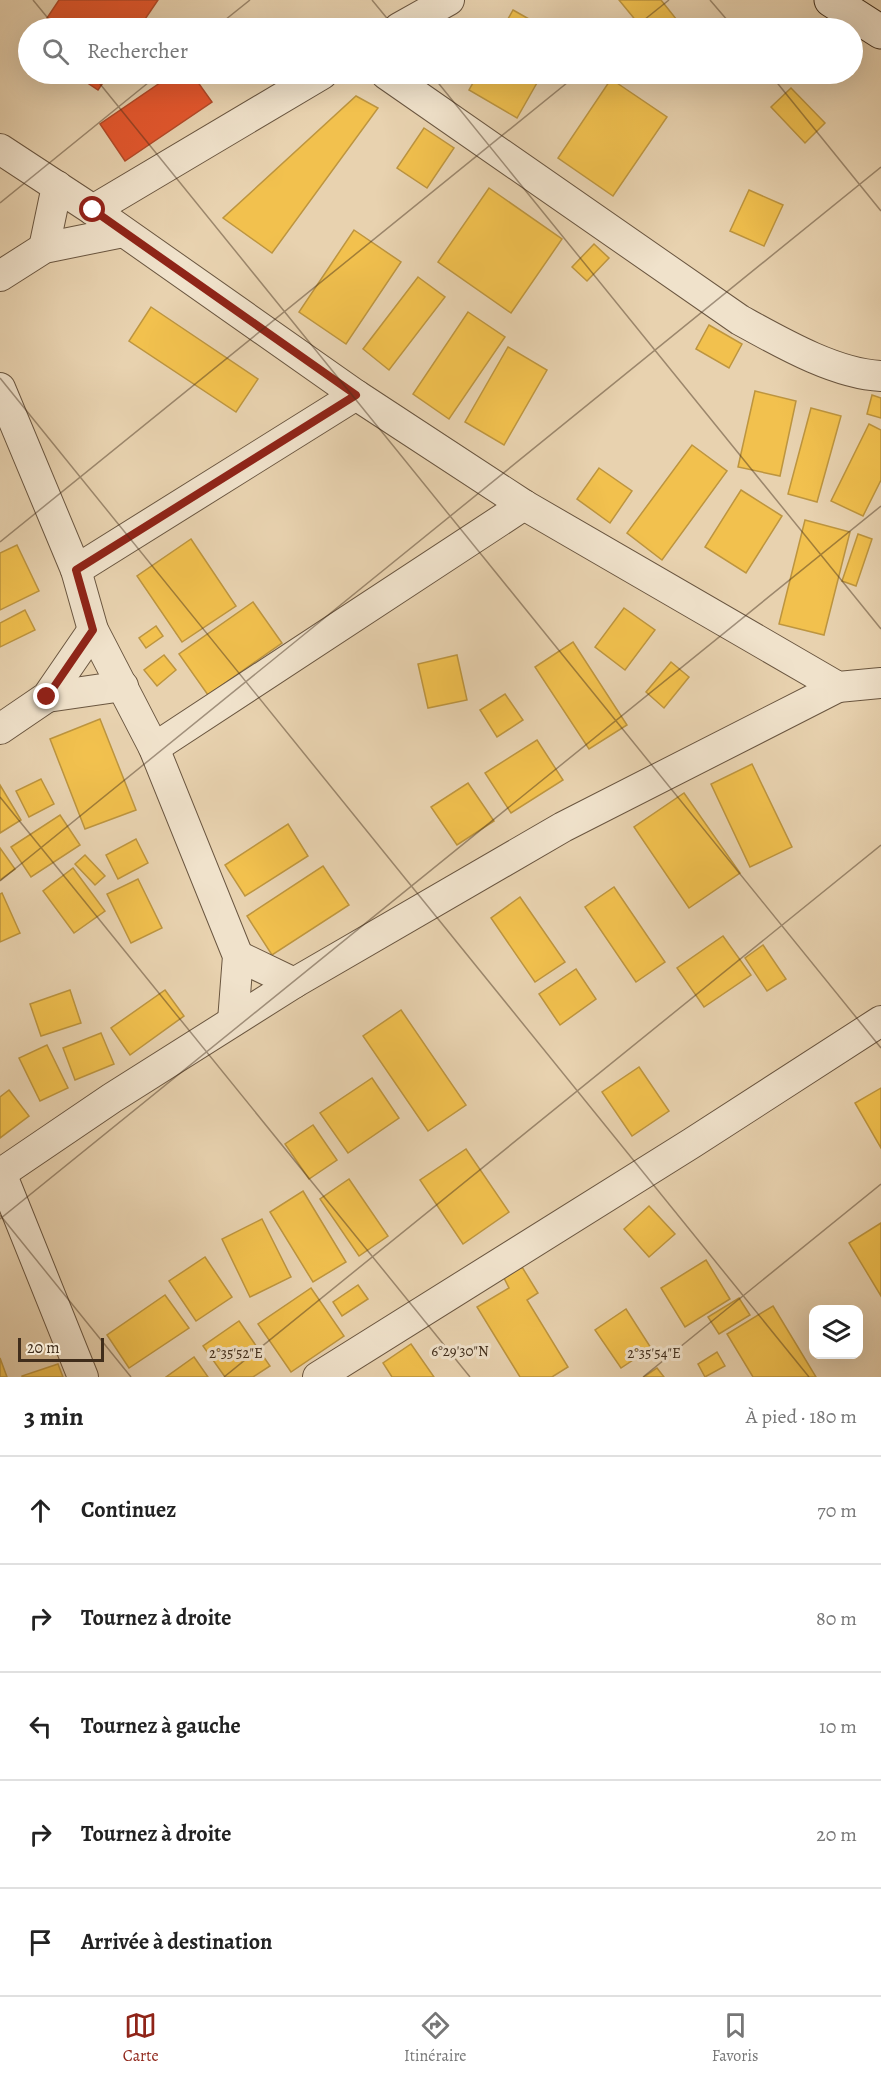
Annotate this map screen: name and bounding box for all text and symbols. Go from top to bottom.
search box [18,18,863,84]
icon: search [39,35,72,68]
text: Rechercher [87,36,188,66]
route start [79,196,105,222]
route end [33,683,59,709]
map controls [809,1305,863,1359]
button: layers [809,1305,863,1359]
scale bar [18,1335,104,1362]
text: 20 m [27,1337,60,1359]
text: 6°29'30"N [431,1341,489,1361]
text: 2°35'52"E [209,1343,263,1363]
text: 2°35'54"E [627,1343,681,1363]
text: 3 min [24,1399,84,1434]
text: À pied · 180 m [746,1403,857,1430]
icon: ahead [24,1494,57,1527]
text: Continuez [81,1495,176,1525]
text: 70 m [817,1497,857,1524]
icon: right [24,1602,57,1635]
text: Tournez à droite [81,1603,232,1633]
text: 80 m [816,1605,857,1632]
icon: left [24,1710,57,1743]
text: Tournez à gauche [81,1711,241,1741]
text: 10 m [819,1713,857,1740]
icon: right [24,1818,57,1851]
text: Tournez à droite [81,1819,232,1849]
text: 20 m [816,1821,857,1848]
icon: arrive [24,1926,57,1959]
text: Arrivée à destination [81,1927,272,1957]
tab: Carte [123,2009,159,2067]
tab: Itinéraire [404,2009,467,2067]
tab: Favoris [712,2009,758,2067]

